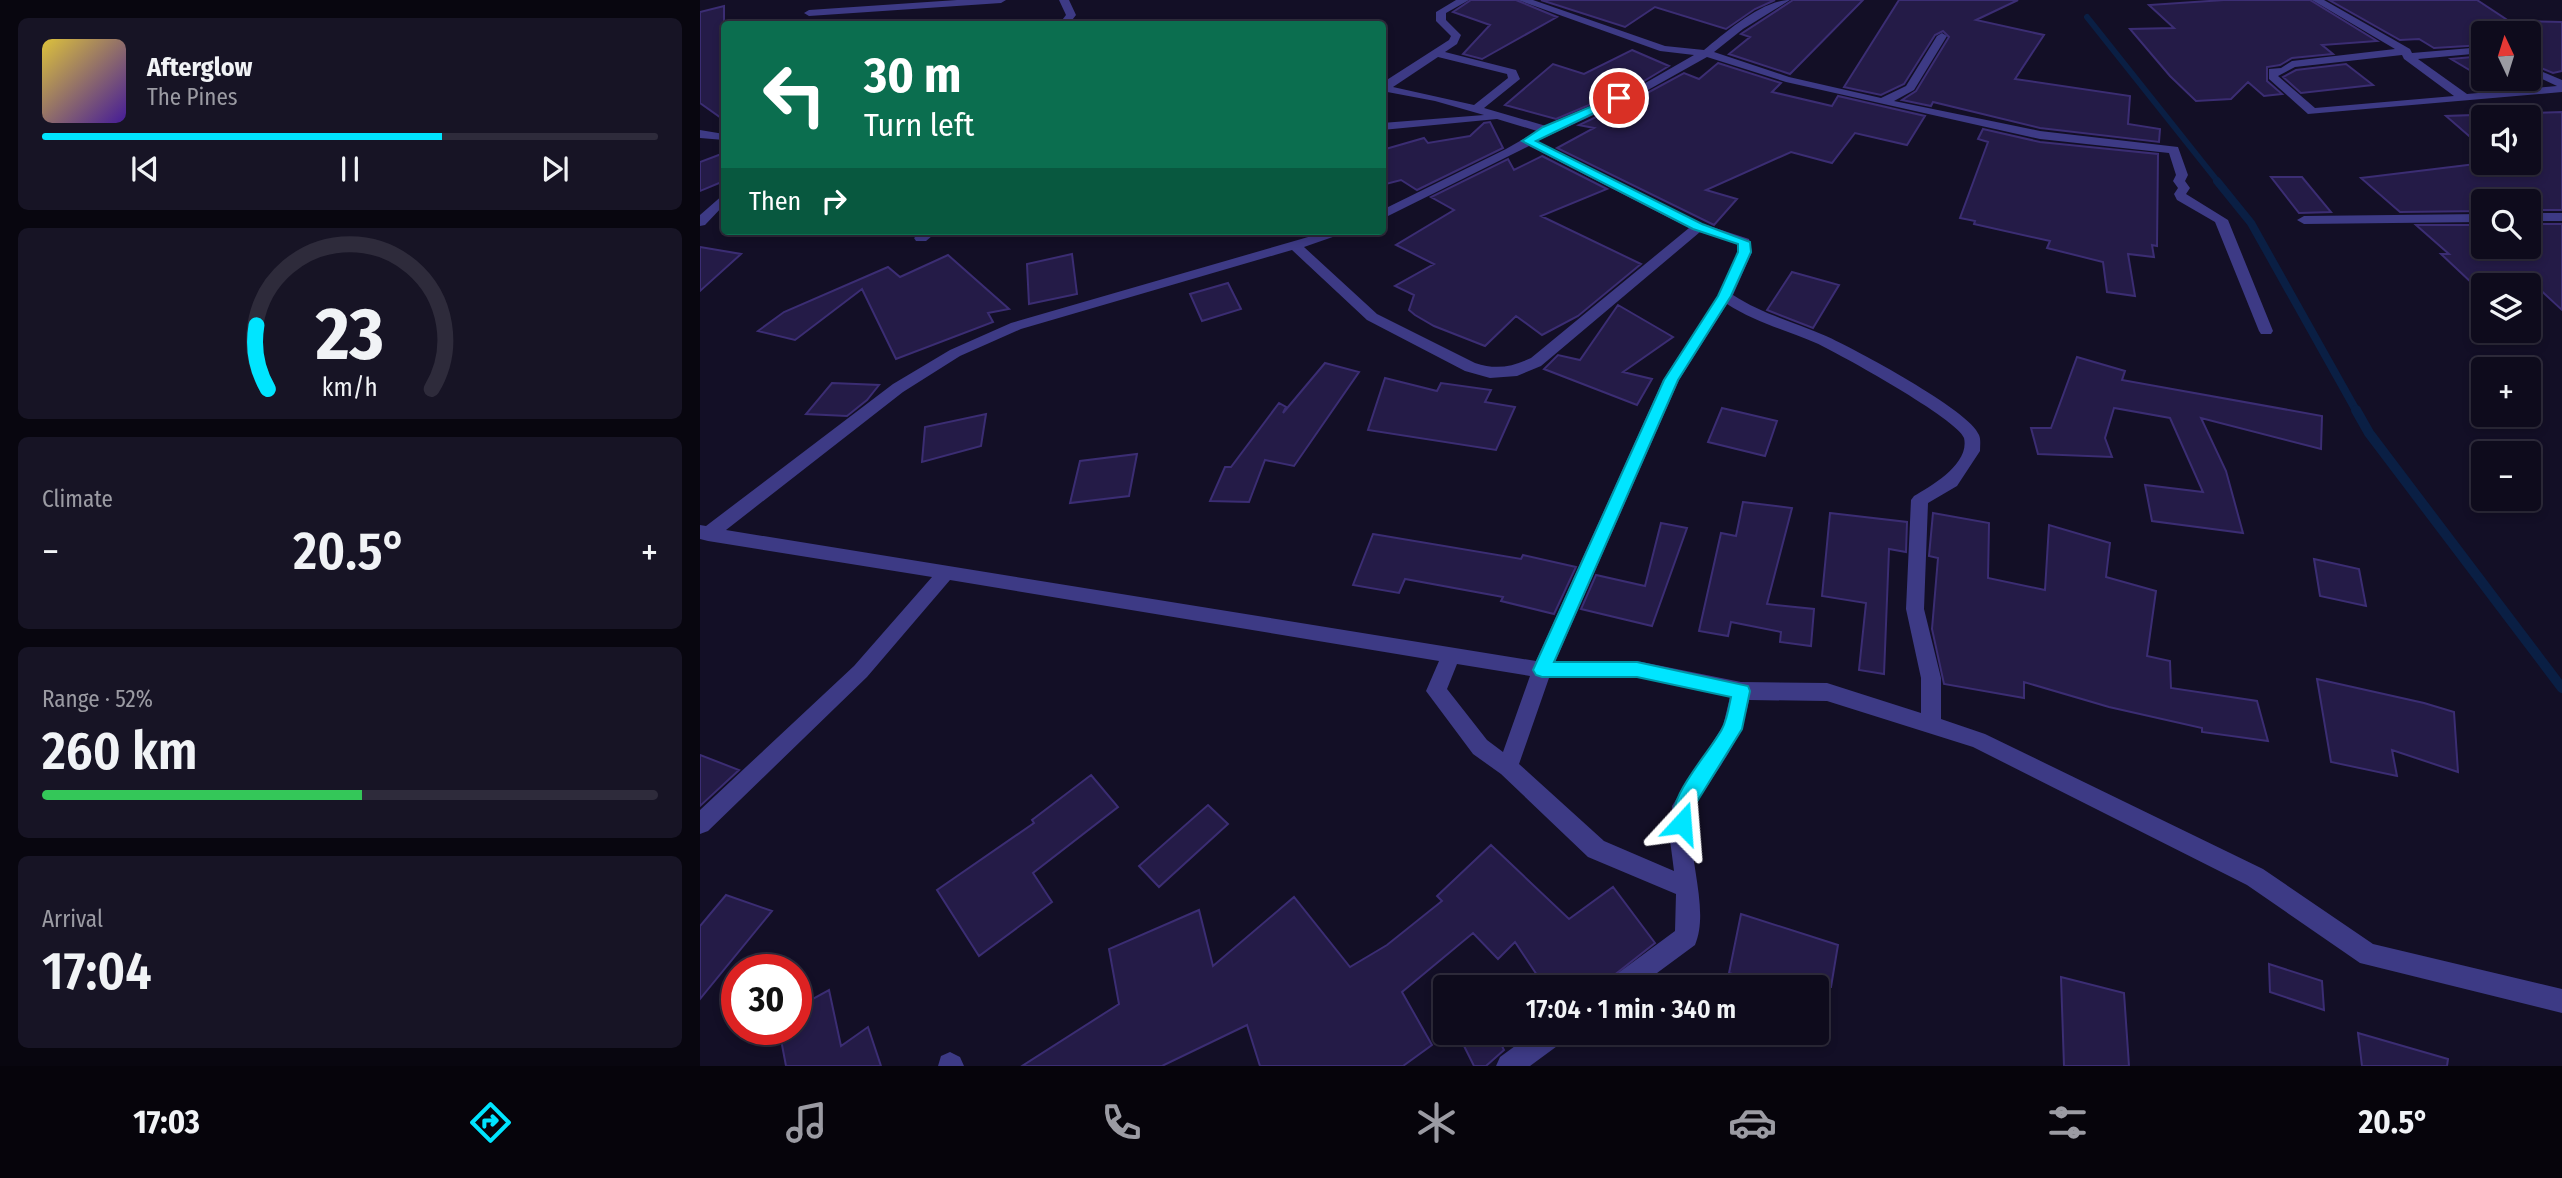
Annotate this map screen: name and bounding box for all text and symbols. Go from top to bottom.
north arrow [2471,21,2541,91]
map controls [2471,21,2541,511]
text: 30 m [864,46,962,105]
icon: left [749,49,840,140]
text: Afterglow [147,52,252,83]
pin [1589,68,1649,128]
icon: arrive [1600,79,1638,117]
text: The Pines [147,83,238,111]
button: sound [2471,105,2541,175]
text: Turn left [864,106,974,144]
icon: previous [126,150,164,188]
icon: pause [331,150,369,188]
icon: next [536,150,574,188]
icon: right [815,182,853,220]
text: Then [749,186,801,217]
button: search [2471,189,2541,259]
button: layers [2471,273,2541,343]
text: 23 [315,292,384,379]
button: + [2471,357,2541,427]
text: km/h [322,373,378,403]
button: − [2471,441,2541,511]
text: Climate [42,485,113,513]
text: 20.5° [293,520,407,583]
text: − [42,529,59,575]
text: + [641,529,658,575]
text: Range · 52% [42,685,153,713]
text: 260 km [42,720,198,783]
position arrow [1645,786,1719,860]
text: Arrival [42,905,103,933]
text: 17:04 [42,940,152,1003]
speed limit sign: 30 [721,954,812,1045]
text: 17:04 · 1 min · 340 m [1526,994,1736,1025]
icon: directions [466,1098,515,1147]
icon: music [782,1098,831,1147]
icon: phone [1097,1098,1146,1147]
icon: climate [1412,1098,1461,1147]
icon: car [1728,1098,1777,1147]
icon: filters [2043,1098,2092,1147]
text: 17:03 [133,1103,200,1141]
text: 20.5° [2358,1103,2429,1141]

